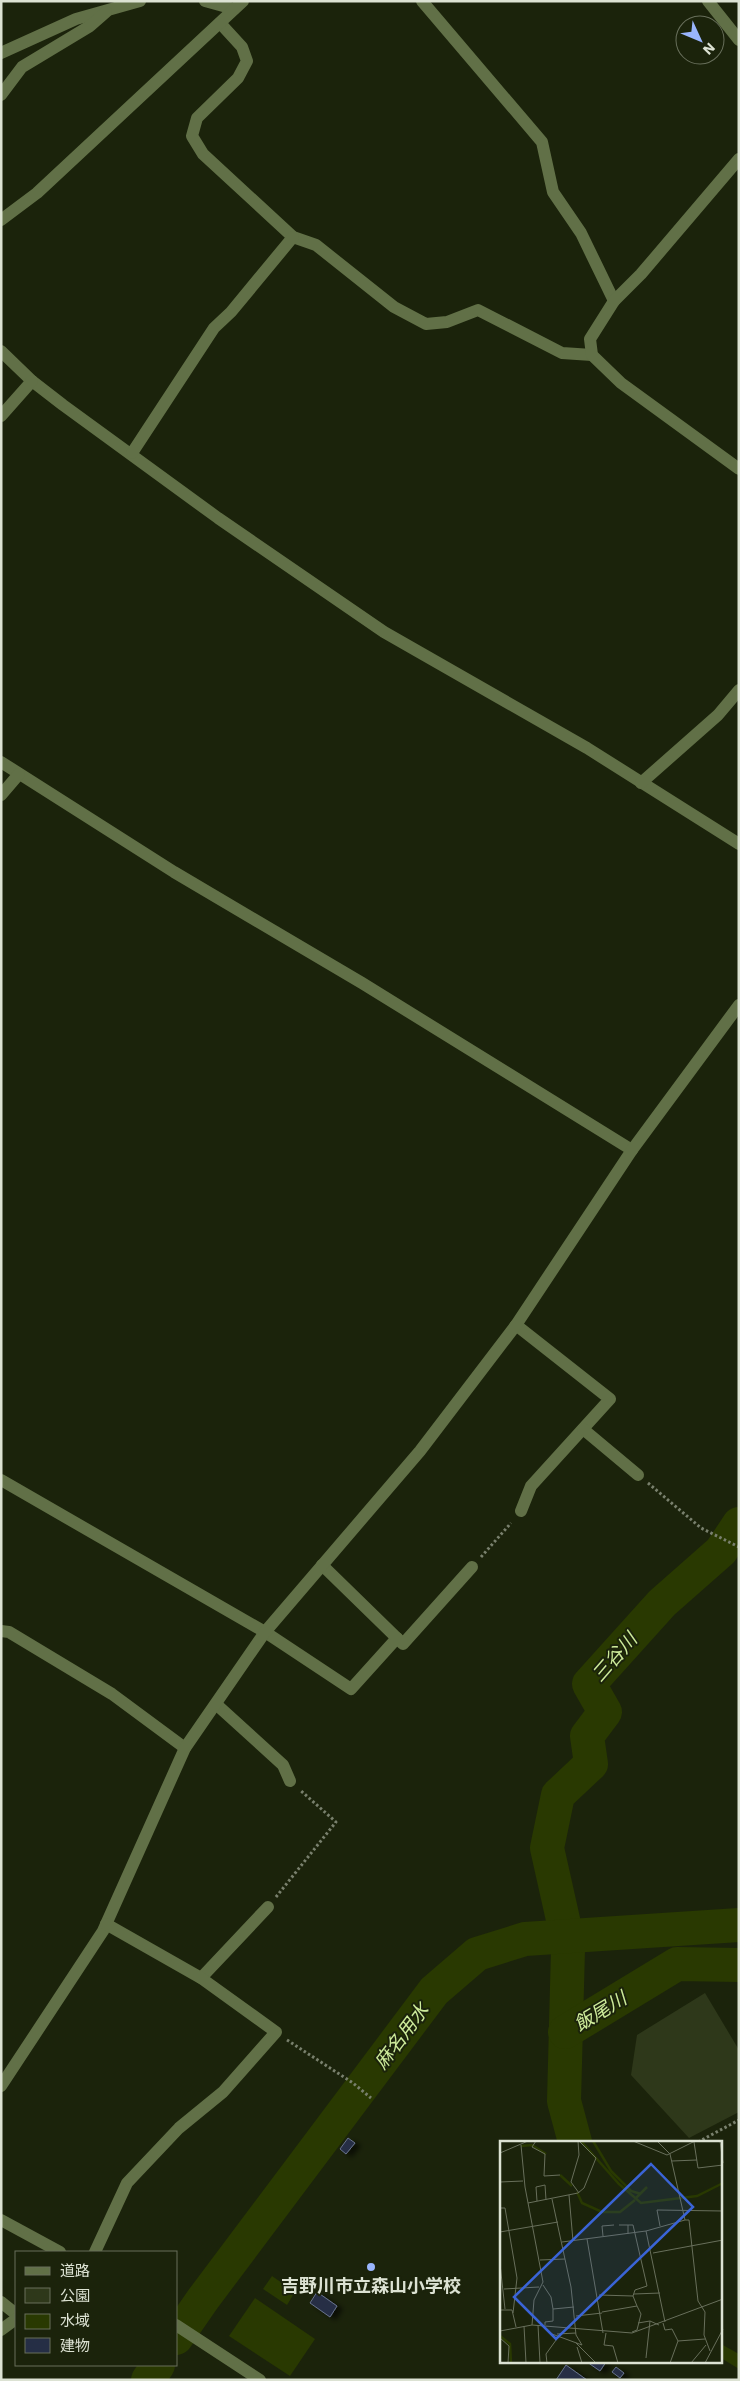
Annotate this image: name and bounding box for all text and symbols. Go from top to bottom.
north arrow [675,15,725,65]
text: N [700,40,719,58]
water label: 三谷川 [587,1627,643,1686]
water label: 飯尾川 [570,1986,632,2036]
water label: 麻名用水 [369,1997,435,2074]
inset map [500,2141,722,2364]
legend [15,2251,178,2366]
marker: 吉野川市立森山小学校 [365,2261,377,2273]
text: 道路 [60,2262,90,2280]
place label: 吉野川市立森山小学校 [281,2275,461,2296]
text: 公園 [60,2287,90,2305]
text: 水域 [60,2312,90,2330]
text: 建物 [60,2337,90,2355]

